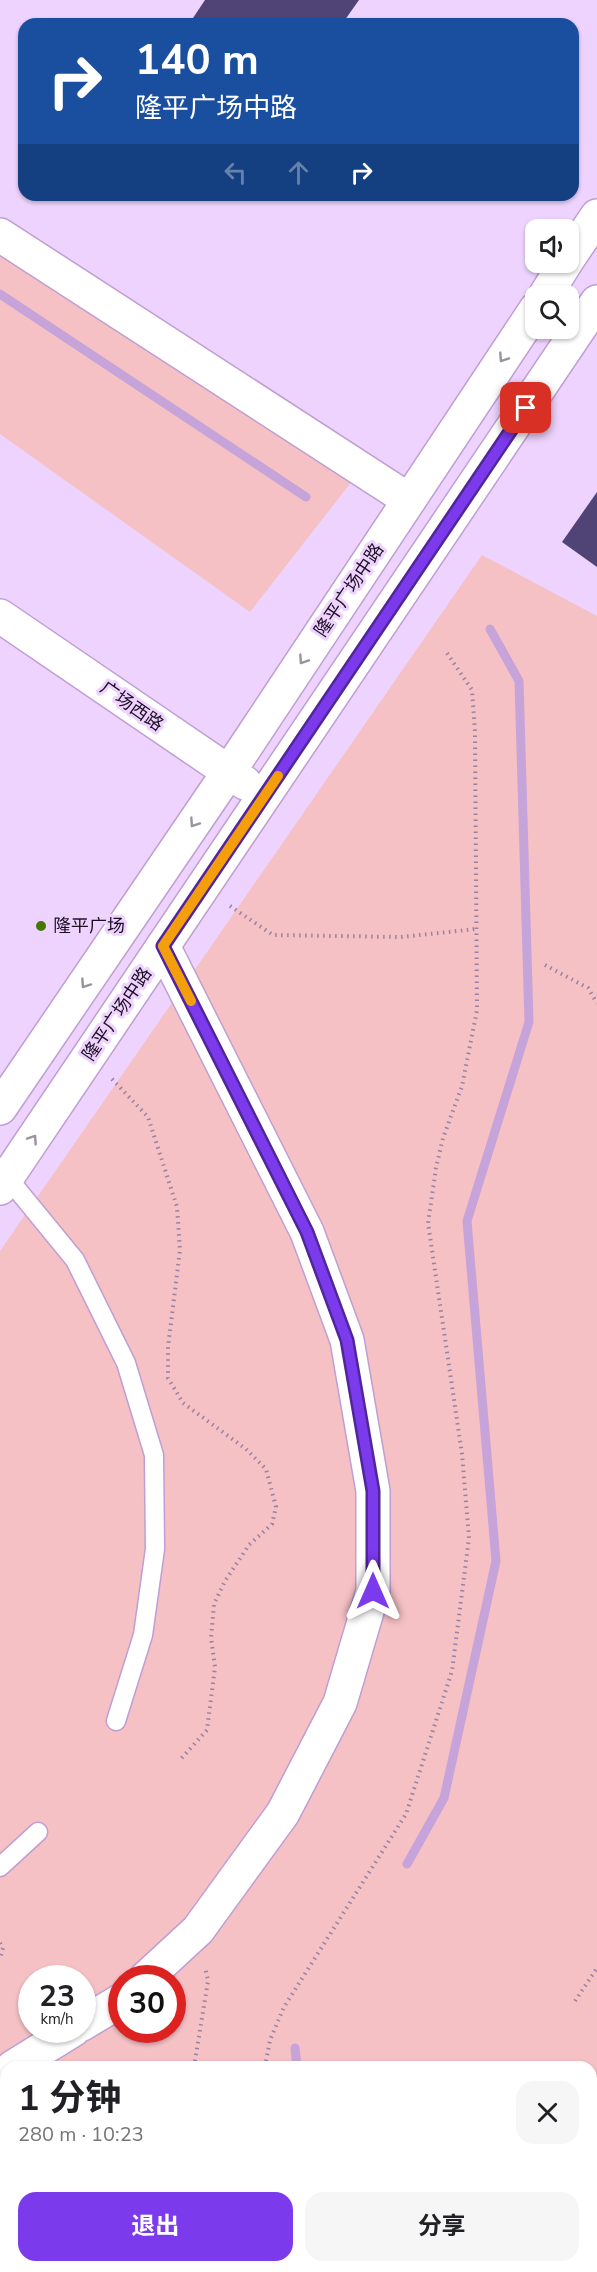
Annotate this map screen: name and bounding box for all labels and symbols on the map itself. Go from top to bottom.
one-way arrow [499,351,510,362]
pin [500,382,551,433]
street label: 隆平广场中路 [309,539,389,641]
one-way arrow [299,654,310,665]
street label: 广场西路 [96,676,168,736]
one-way arrow [190,816,201,827]
place label: 隆平广场 [53,914,125,938]
marker: 隆平广场 [34,919,48,933]
street label: 隆平广场中路 [77,963,157,1065]
one-way arrow [80,978,92,988]
one-way arrow [25,1135,36,1146]
position arrow [341,1559,405,1623]
speed limit sign: 30 [108,1965,186,2043]

